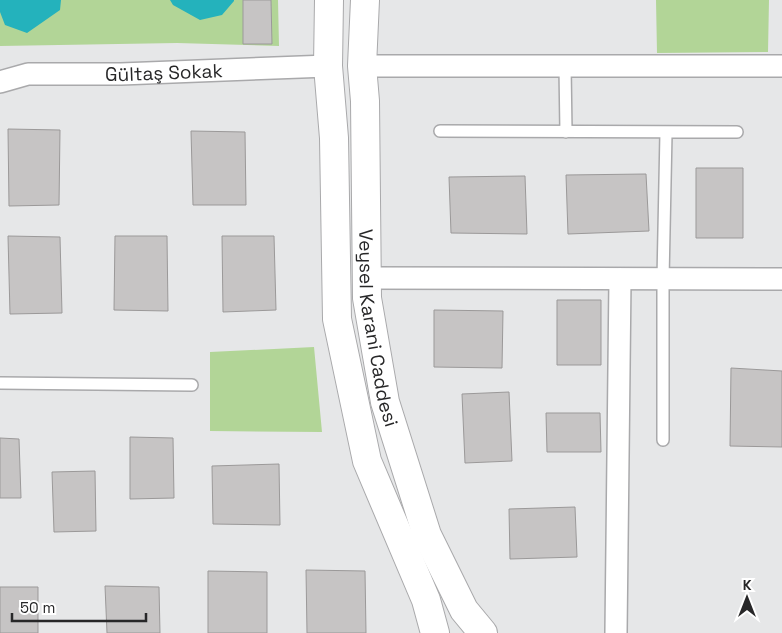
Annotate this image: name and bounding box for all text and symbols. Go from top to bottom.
street label: Gültaş Sokak [105,58,223,87]
street label: Veysel Karani Caddesi [353,229,404,430]
north arrow [722,573,772,623]
text: K [743,576,752,594]
scale bar [12,590,146,622]
text: 50 m [20,598,55,617]

